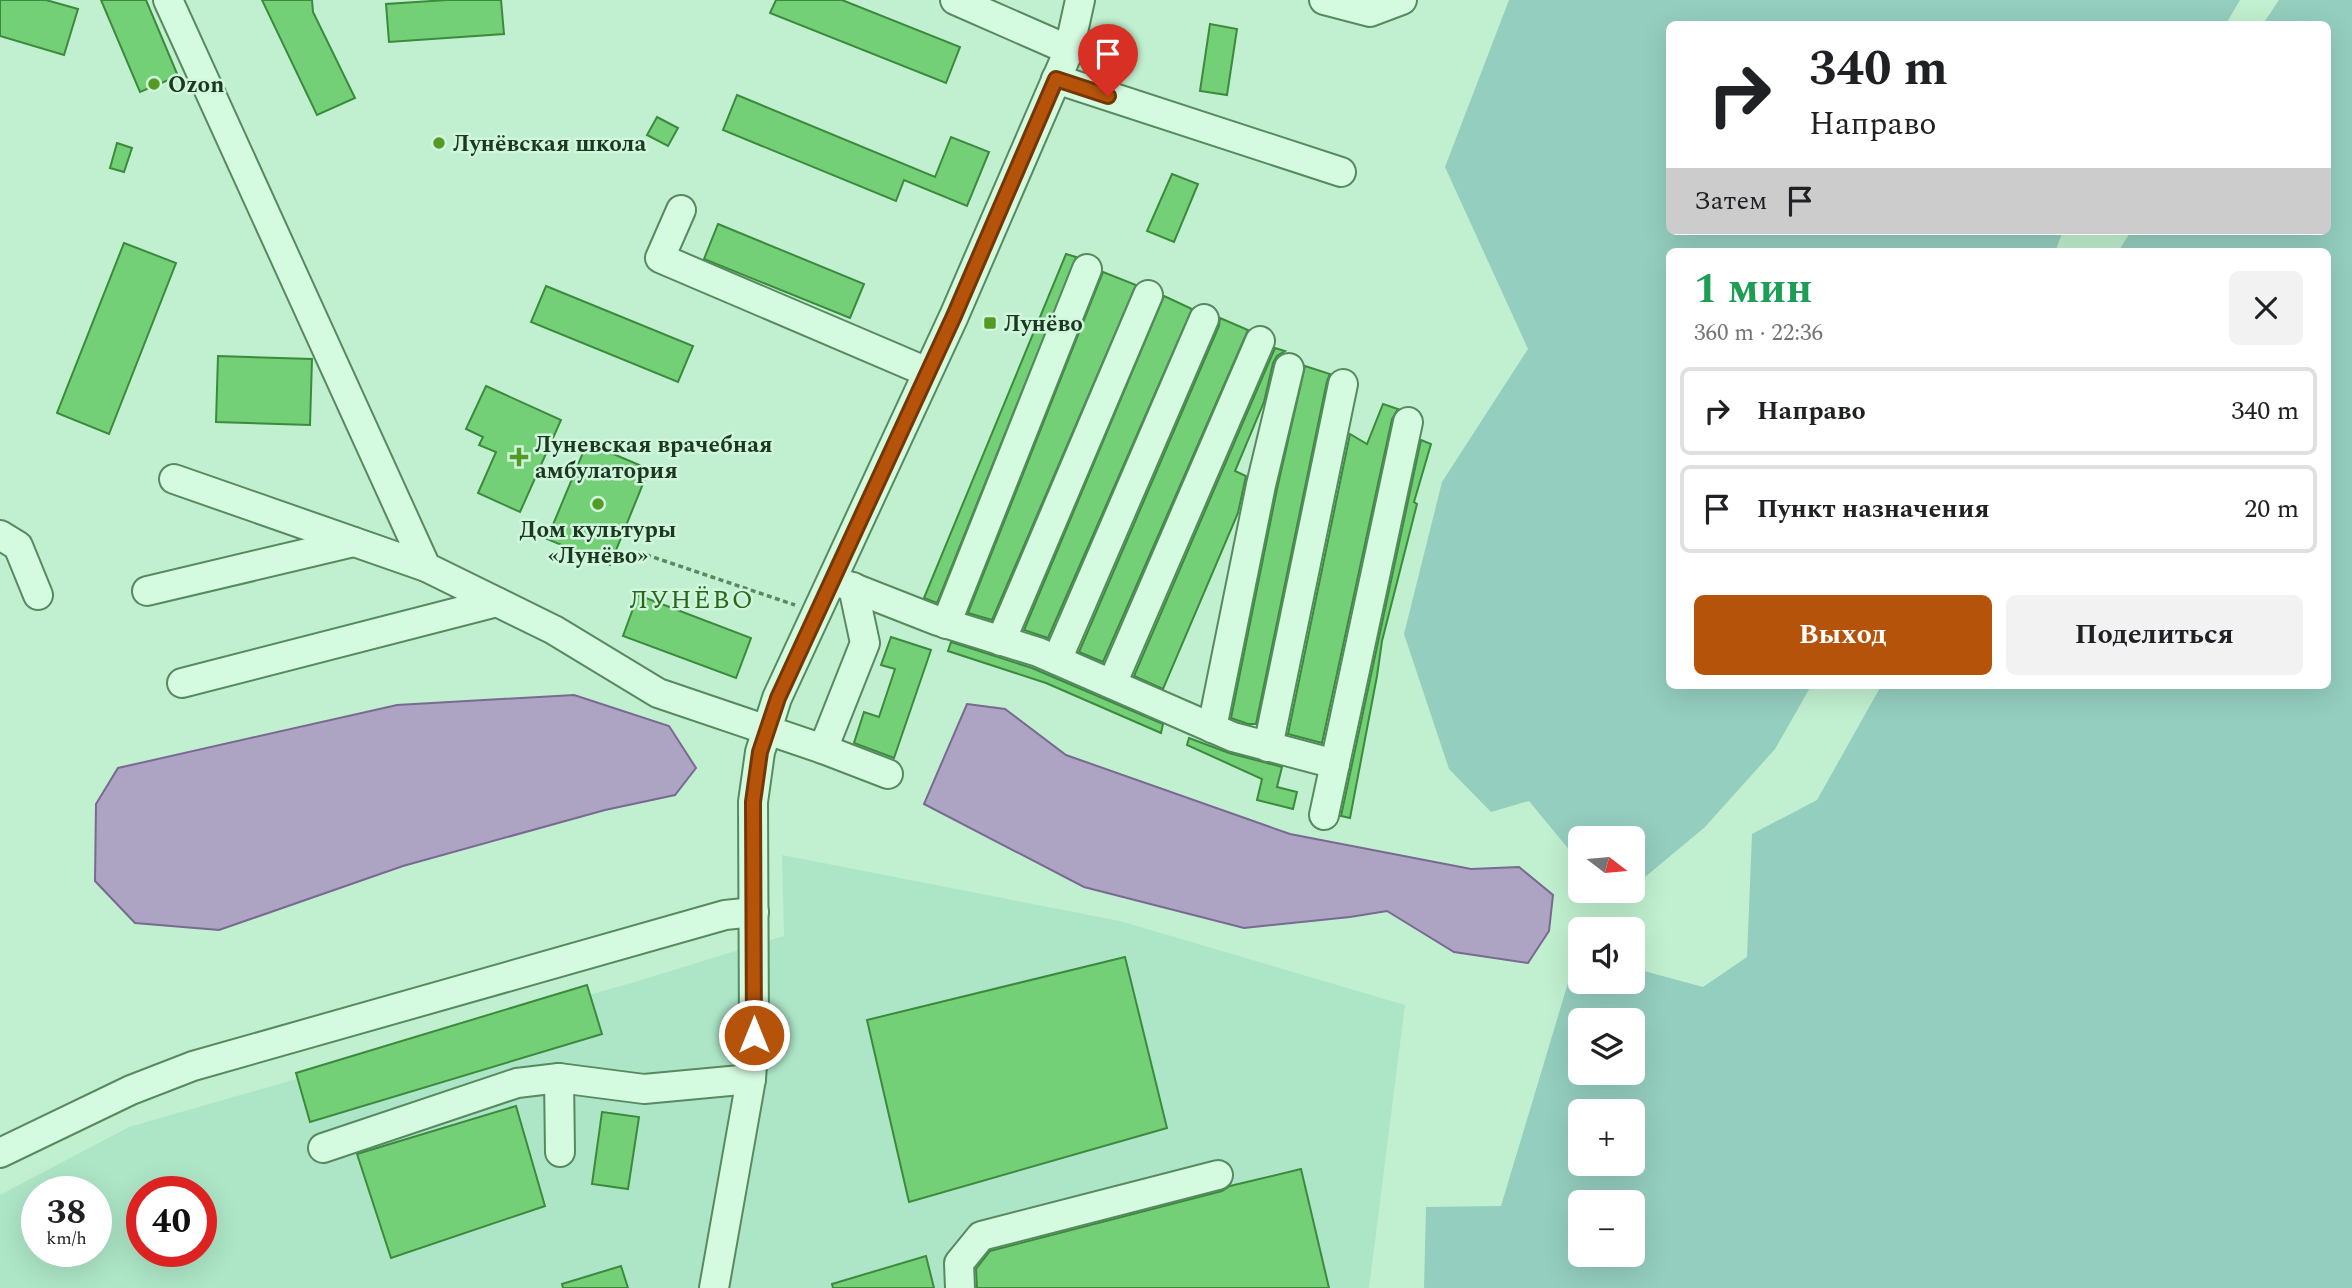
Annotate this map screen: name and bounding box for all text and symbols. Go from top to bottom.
pin [1078,24,1138,96]
text: 340 m [1809,32,1948,107]
icon: arrive [1089,35,1127,73]
icon: right [1694,49,1785,140]
place label: Ozon [168,68,224,103]
marker: Ozon [146,76,162,92]
text: Направо [1809,100,1936,149]
place label: Лунёвская школа [453,127,646,162]
marker: Лунёвская школа [431,135,447,151]
text: Затем [1694,181,1767,221]
icon: arrive [1781,182,1819,220]
text: 1 мин [1694,258,1812,321]
button: close [2229,271,2303,345]
place label: Лунёво [1004,307,1083,342]
marker: Лунёво [982,315,998,331]
text: 360 m · 22:36 [1694,316,1823,351]
text: Направо [1757,391,1866,431]
text: 340 m [2231,391,2299,431]
icon: right [1698,392,1736,430]
place label: Луневская врачебная амбулатория [535,428,773,489]
marker: Луневская врачебная амбулатория [509,447,529,467]
text: Пункт назначения [1757,489,1990,529]
text: 20 m [2244,489,2299,529]
icon: arrive [1698,490,1736,528]
marker: Дом культуры «Лунёво» [590,496,606,512]
place label: Дом культуры «Лунёво» [520,513,677,574]
district label: ЛУНЁВО [629,580,755,620]
button: Выход [1694,595,1992,675]
button: Поделиться [2006,595,2303,675]
north arrow [1568,826,1645,903]
map controls [1568,826,1645,1267]
button: sound [1568,917,1645,994]
position arrow [717,998,791,1072]
button: layers [1568,1008,1645,1085]
button: + [1568,1099,1645,1176]
speed limit sign: 40 [126,1176,217,1267]
text: 38 [47,1186,86,1239]
button: − [1568,1190,1645,1267]
text: km/h [46,1225,87,1252]

